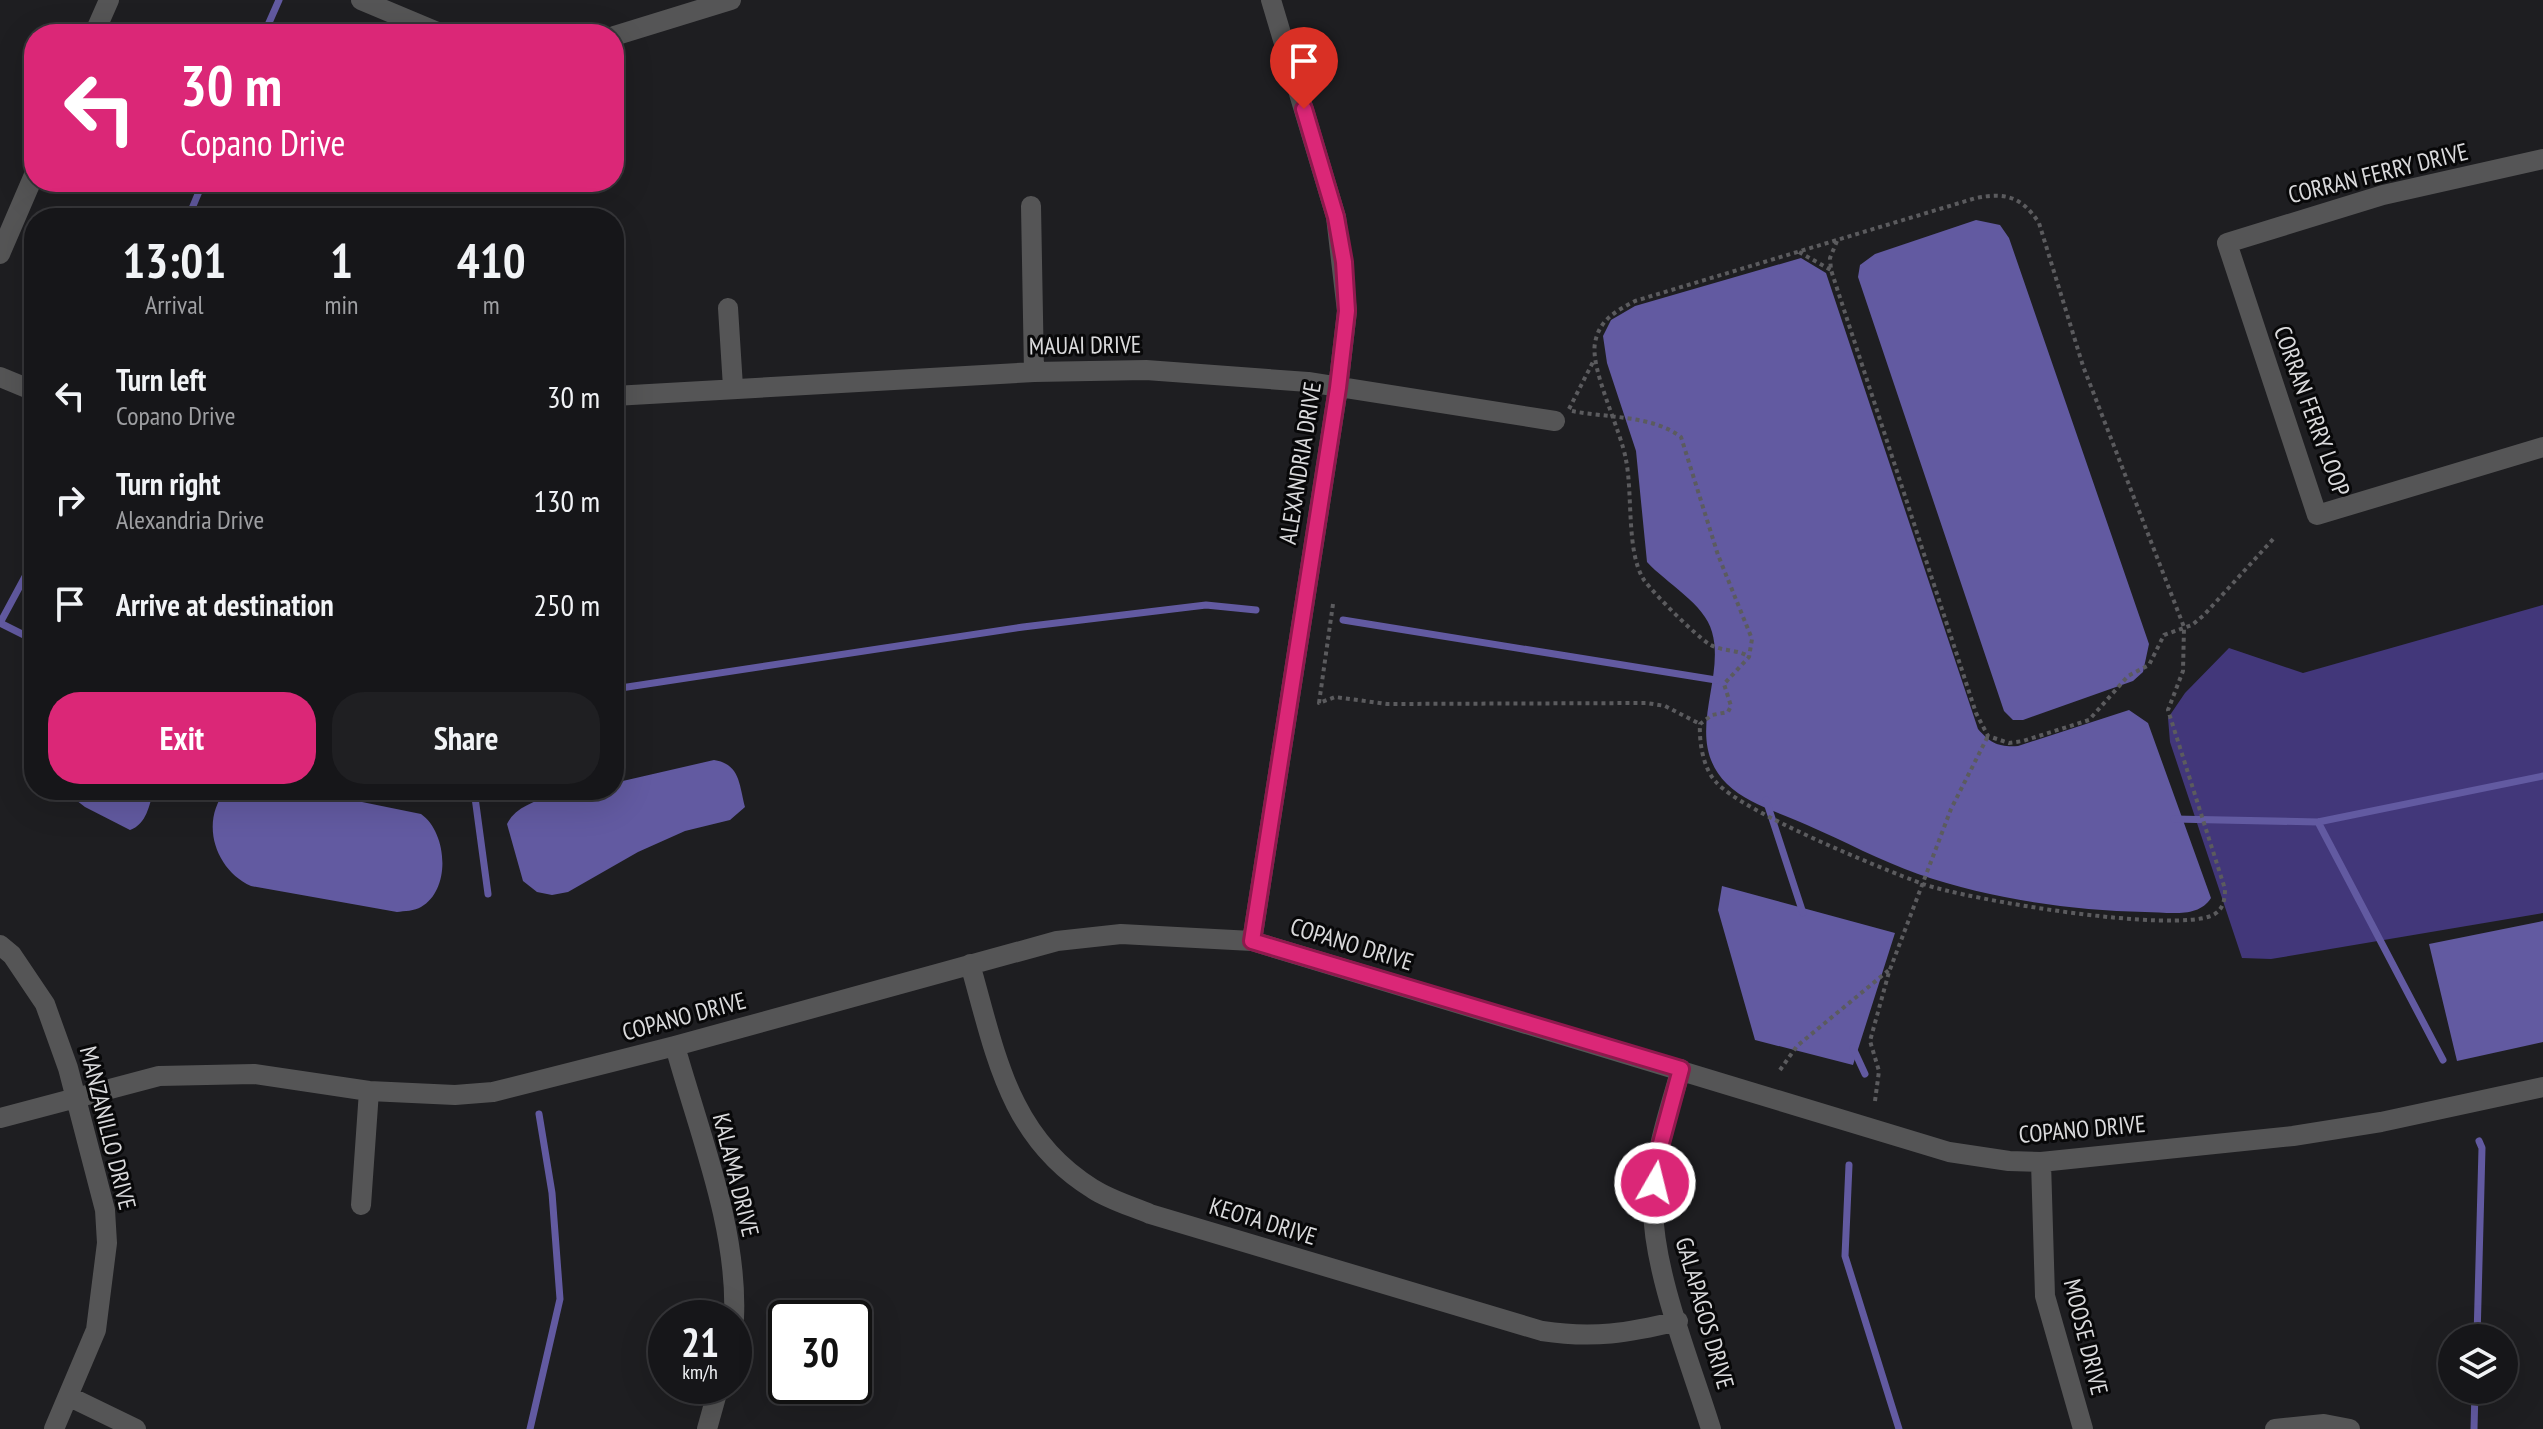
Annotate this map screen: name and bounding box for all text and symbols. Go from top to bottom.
pin [1270,27,1338,109]
icon: arrive [1282,39,1326,83]
text: 30 m [180,49,282,121]
icon: left [48,56,152,160]
text: Copano Drive [180,119,346,166]
street label: CORRAN FERRY DRIVE [2285,136,2471,210]
text: 13:01 [122,229,226,291]
text: 1 [330,229,353,291]
text: 410 [457,229,526,291]
text: Arrival [145,288,204,321]
text: min [324,288,358,321]
text: m [483,288,500,321]
street label: CORRAN FERRY LOOP [2267,322,2357,501]
street label: MAUAI DRIVE [1029,329,1141,361]
text: Turn left [116,360,206,399]
icon: left [48,374,92,418]
text: 30 m [547,377,600,416]
street label: ALEXANDRIA DRIVE [1272,380,1328,546]
text: Copano Drive [116,399,236,432]
text: Turn right [116,464,220,503]
icon: right [48,478,92,522]
text: 130 m [534,481,600,520]
text: Alexandria Drive [116,503,264,536]
icon: arrive [48,582,92,626]
text: Arrive at destination [116,585,334,624]
text: 250 m [534,585,600,624]
button: Exit [48,692,316,784]
button: Share [332,692,600,784]
street label: COPANO DRIVE [1287,911,1417,977]
street label: COPANO DRIVE [619,985,749,1047]
street label: MANZANILLO DRIVE [73,1043,143,1213]
street label: COPANO DRIVE [2017,1108,2147,1150]
street label: KALAMA DRIVE [706,1110,766,1240]
position arrow [1613,1141,1697,1225]
street label: KEOTA DRIVE [1206,1190,1320,1252]
street label: GALAPAGOS DRIVE [1669,1234,1741,1392]
street label: MOOSE DRIVE [2057,1276,2115,1398]
speed limit sign: 30 [768,1300,872,1404]
text: 21 [681,1316,719,1368]
map controls [2438,1324,2518,1404]
button: layers [2438,1324,2518,1404]
text: km/h [682,1359,718,1385]

